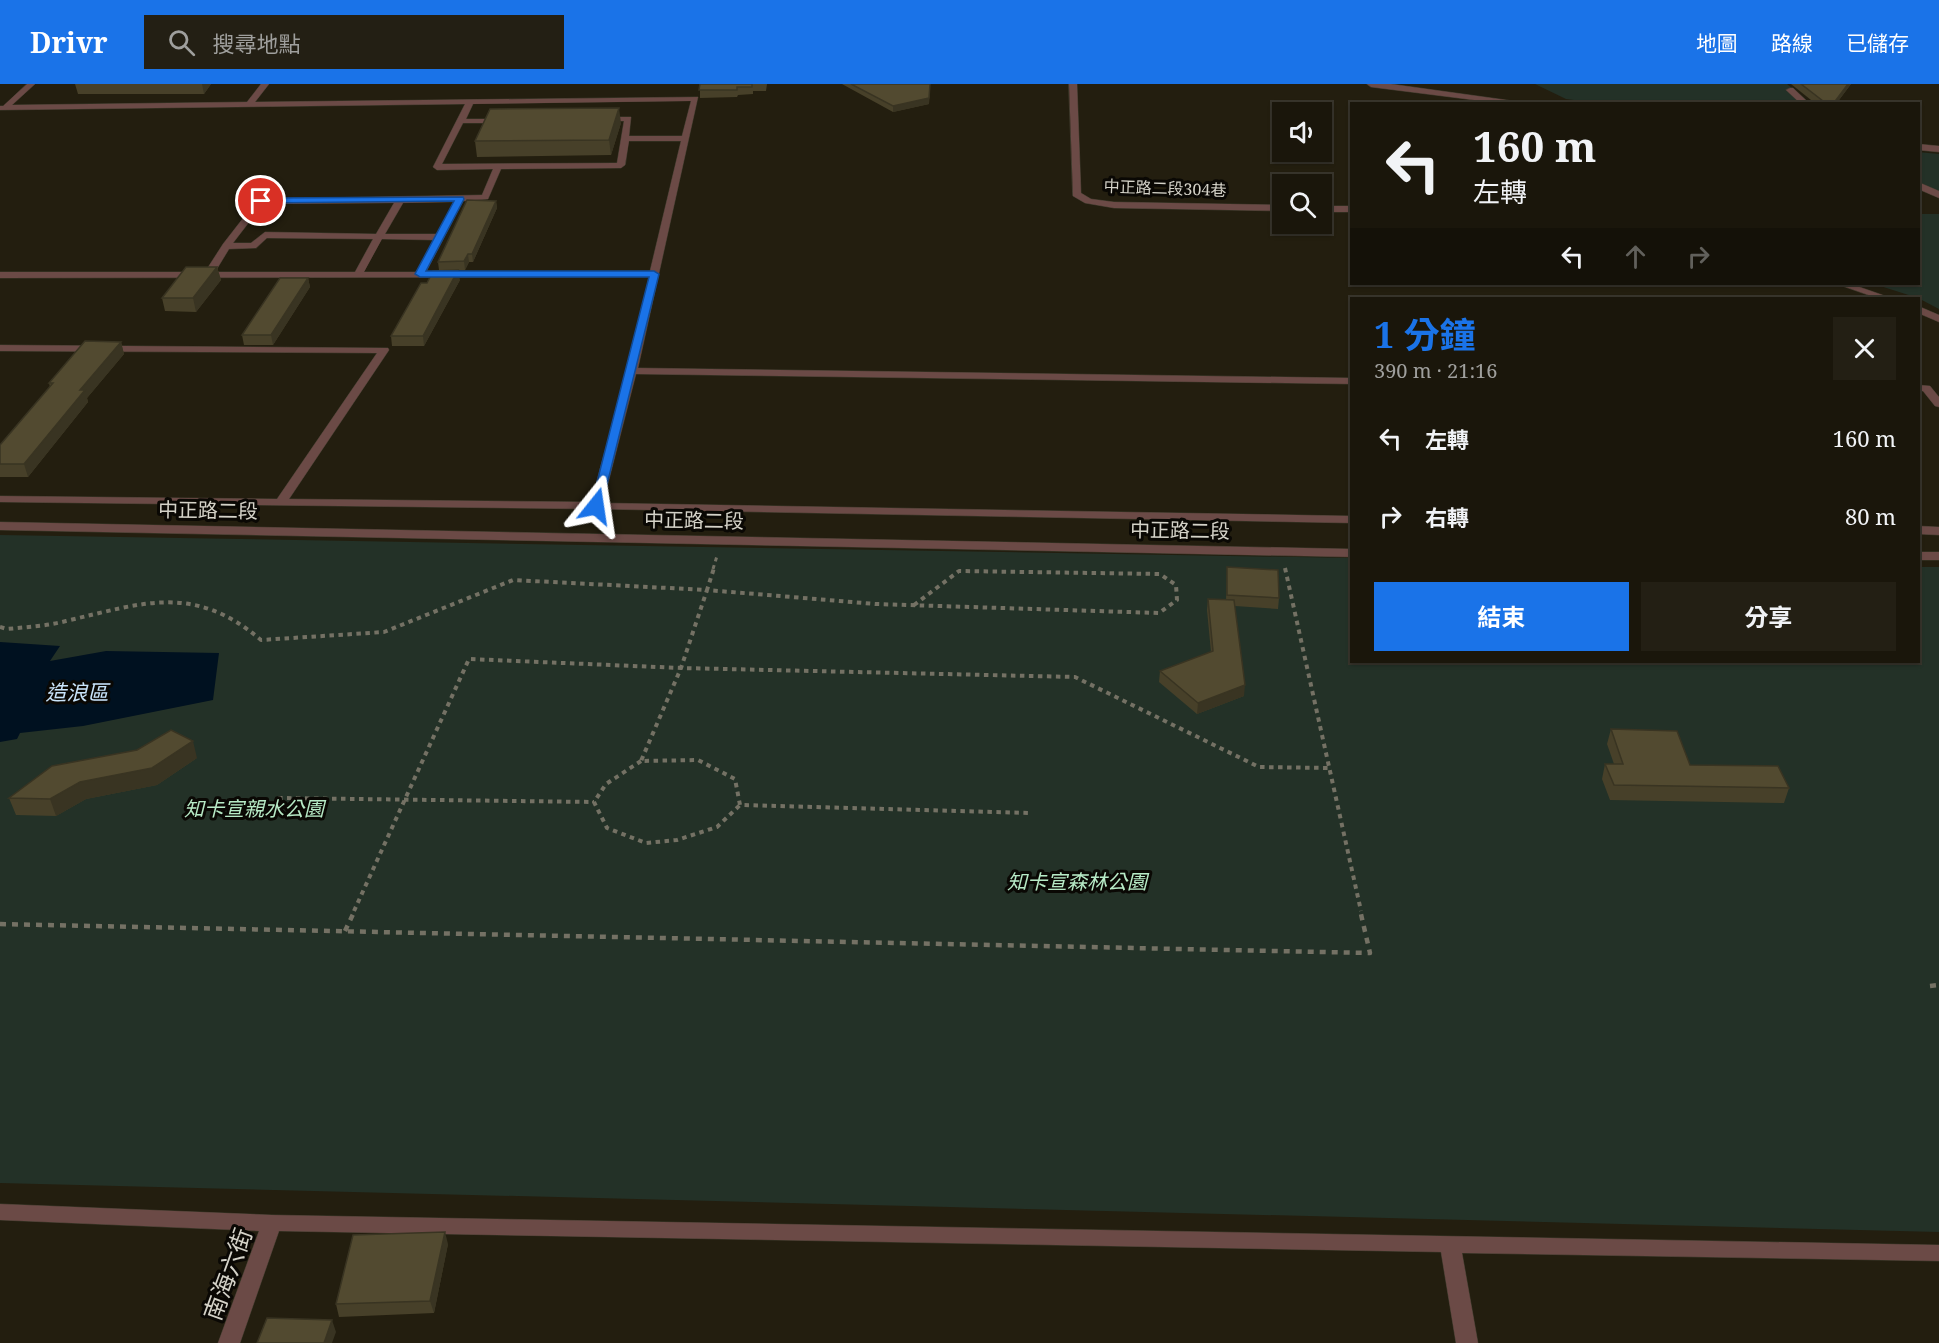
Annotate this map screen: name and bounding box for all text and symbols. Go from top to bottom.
search box [144,15,564,69]
text: Drivr [30,23,108,61]
icon: search [165,26,198,59]
text: 搜尋地點 [213,28,301,58]
text: 地圖 [1696,29,1738,57]
text: 路線 [1771,29,1813,57]
text: 已儲存 [1846,29,1909,57]
map controls [1272,102,1332,234]
button: sound [1272,102,1332,162]
text: 160 m [1473,117,1597,174]
icon: left [1374,126,1452,204]
text: 左轉 [1473,173,1527,210]
button: search [1272,174,1332,234]
pin [235,175,286,226]
street label: 中正路二段304巷 [1103,175,1227,201]
icon: arrive [244,184,277,217]
icon: left [1556,240,1589,273]
icon: ahead [1619,240,1652,273]
icon: right [1682,240,1715,273]
text: 1 分鐘 [1374,310,1476,359]
button: close [1833,317,1896,380]
text: 390 m · 21:16 [1374,357,1497,384]
icon: left [1374,422,1407,455]
text: 160 m [1833,423,1896,453]
text: 左轉 [1425,424,1469,454]
position arrow [564,474,628,538]
street label: 中正路二段 [158,496,258,524]
icon: right [1374,500,1407,533]
text: 80 m [1845,501,1896,531]
text: 右轉 [1425,502,1469,532]
street label: 中正路二段 [644,506,744,534]
street label: 中正路二段 [1130,516,1230,544]
button: 結束 [1374,582,1629,651]
button: 分享 [1641,582,1896,651]
water label: 造浪區 [46,678,111,706]
park label: 知卡宣親水公園 [184,795,327,822]
park label: 知卡宣森林公園 [1007,868,1150,895]
street label: 南海六街 [195,1223,259,1325]

